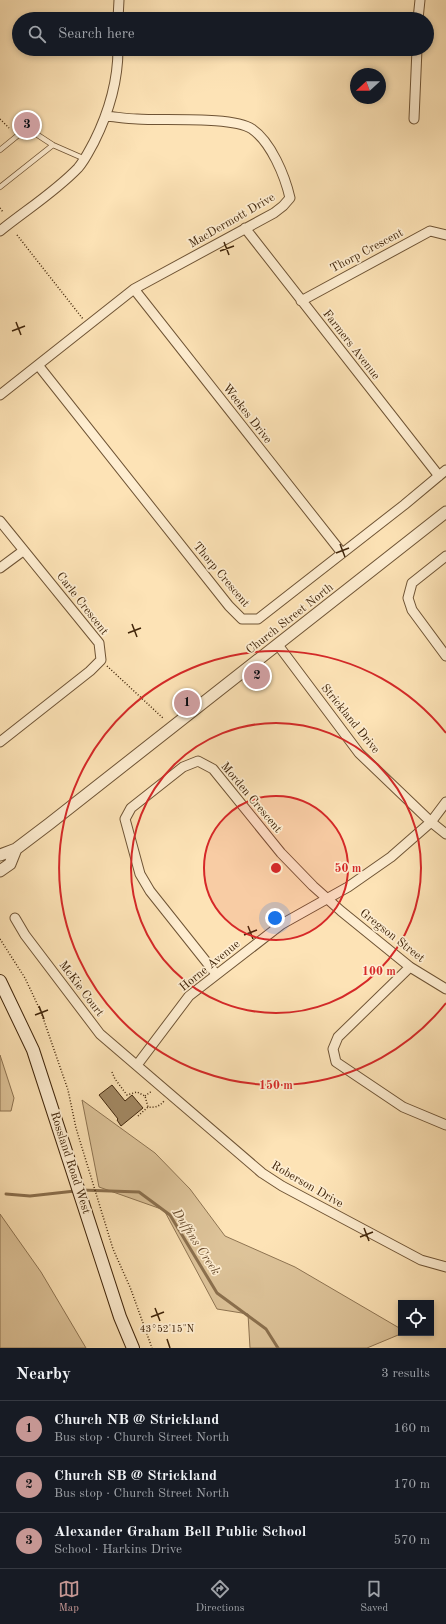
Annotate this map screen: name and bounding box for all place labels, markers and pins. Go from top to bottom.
pin: 3 [14,110,40,140]
pin: 2 [244,661,270,691]
pin: 1 [174,688,200,718]
centre of rings [269,861,283,875]

